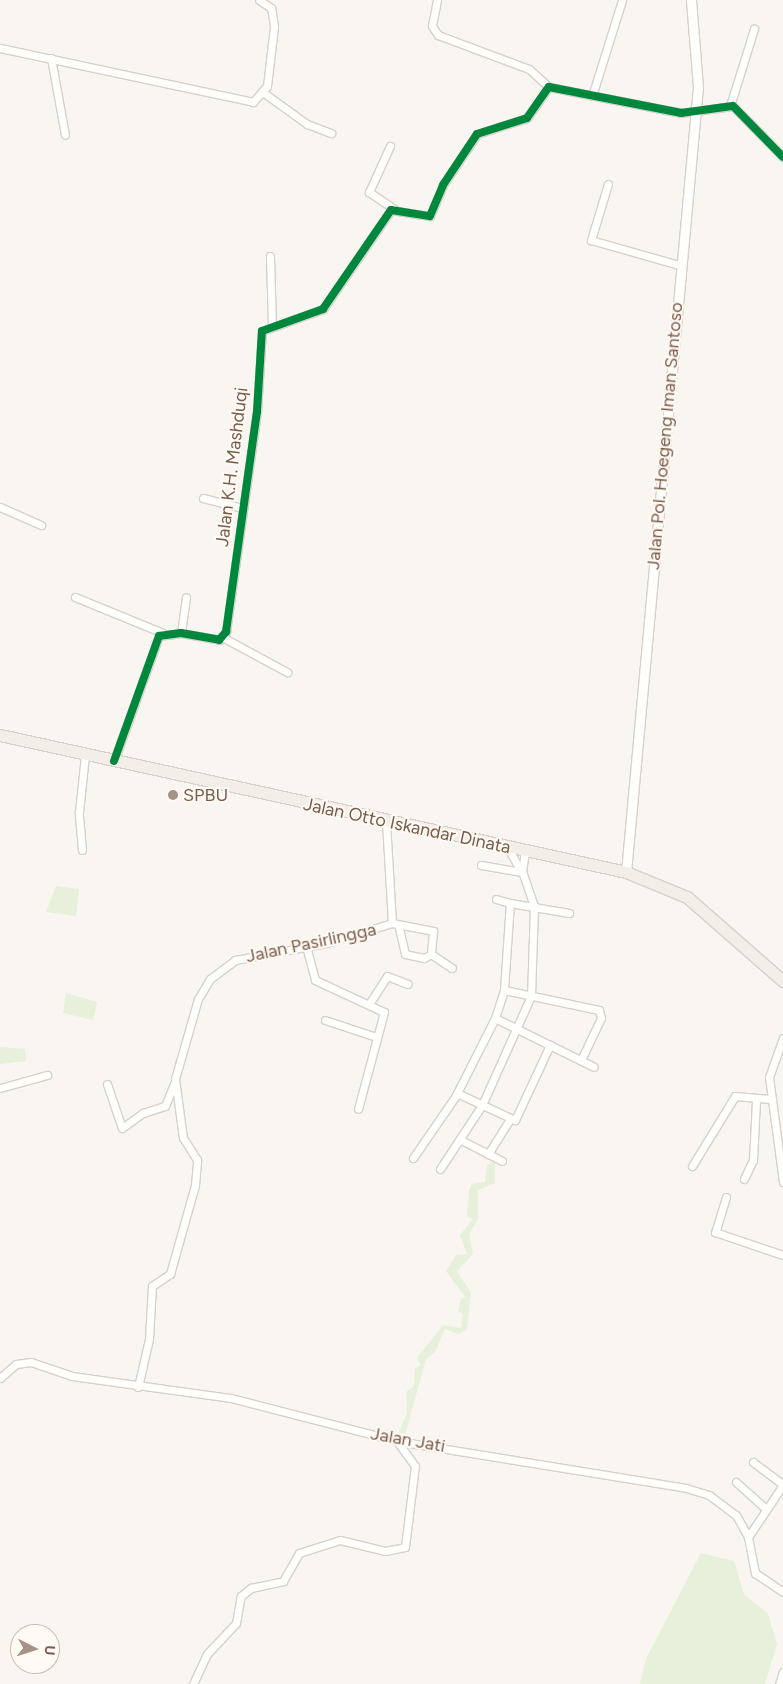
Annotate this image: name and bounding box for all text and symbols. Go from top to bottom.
street label: Jalan Pol. Hoegeng Iman Santoso [643,301,687,571]
street label: Jalan K.H. Mashduqi [211,386,253,548]
place label: SPBU [183,784,228,806]
marker: SPBU [167,789,179,801]
street label: Jalan Otto Iskandar Dinata [301,793,513,859]
street label: Jalan Pasirlingga [244,919,378,967]
street label: Jalan Jati [369,1423,447,1457]
north arrow [10,1624,60,1674]
text: U [41,1645,58,1656]

